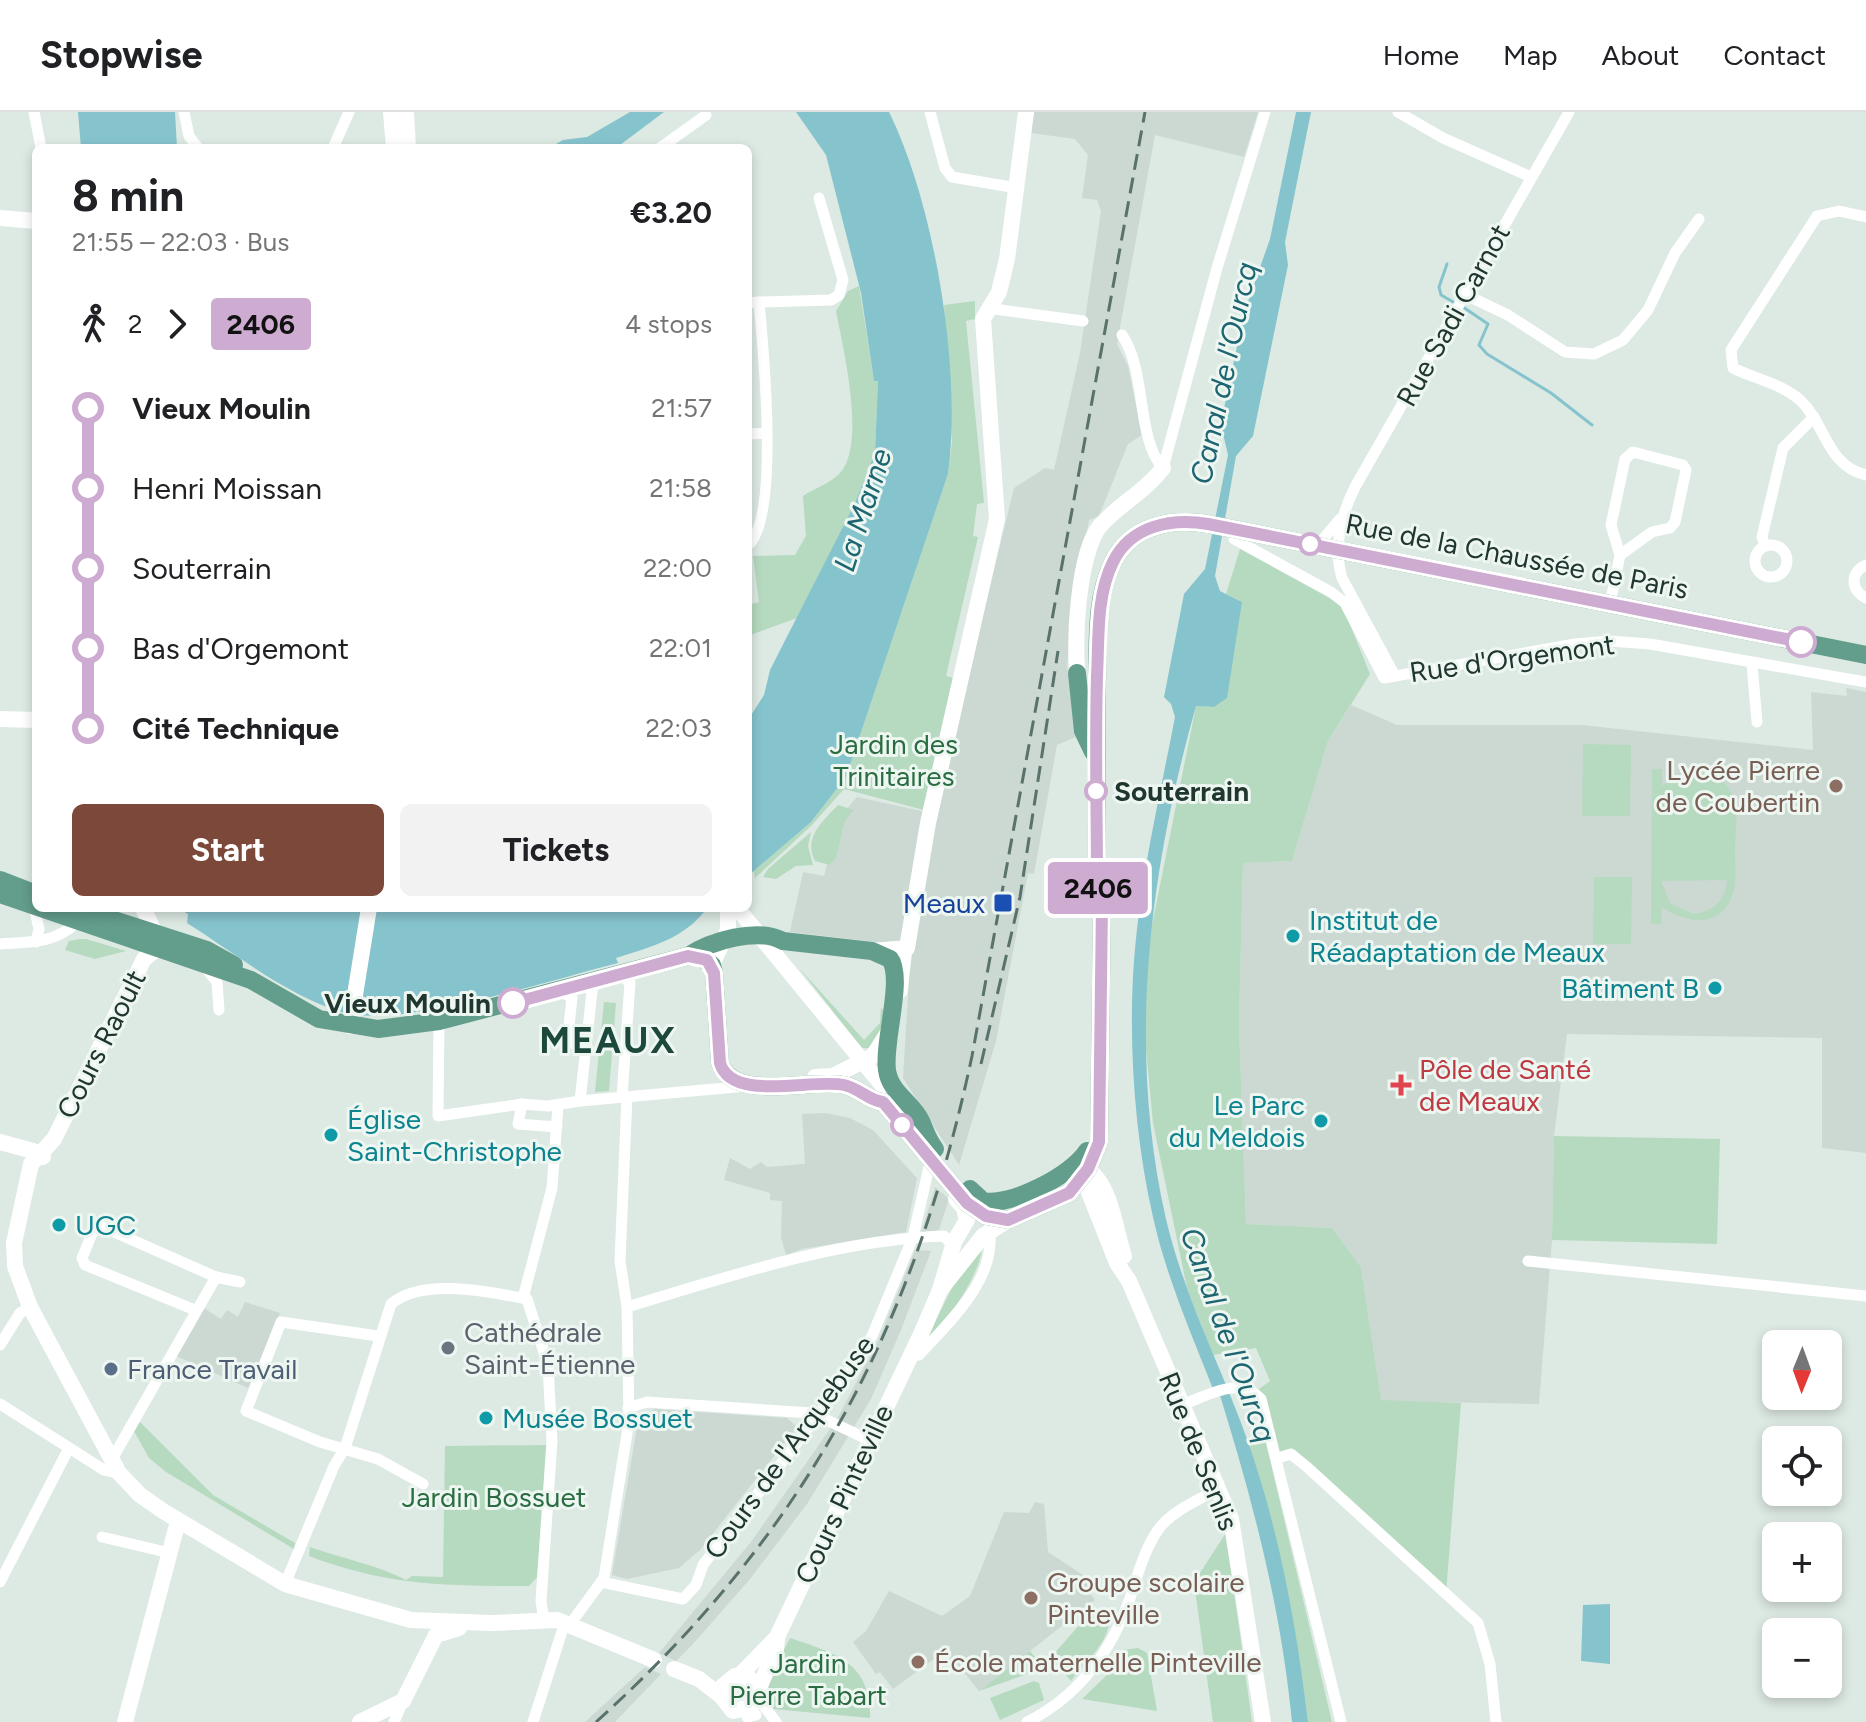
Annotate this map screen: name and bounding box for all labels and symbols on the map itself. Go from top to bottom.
street label: Rue Sadi Carnot [1389,218,1517,412]
water label: Canal de l'Ourcq [1182,258,1265,487]
water label: La Marne [825,444,900,576]
street label: Rue de la Chaussée de Paris [1343,506,1691,606]
unlabelled marker [1299,533,1321,555]
street label: Rue d'Orgemont [1407,627,1617,689]
unlabelled marker [1786,627,1816,657]
park label: Jardin des Trinitaires [830,727,958,793]
place label: Lycée Pierre de Coubertin [1655,753,1820,819]
place label: Souterrain [1114,774,1249,808]
marker: Lycée Pierre de Coubertin [1827,777,1845,795]
marker: Souterrain [1085,780,1107,802]
line badge: 2406 [1042,862,1154,914]
place label: Meaux [903,886,986,920]
marker: Meaux [992,892,1014,914]
place label: Institut de Réadaptation de Meaux [1309,903,1606,969]
marker: Institut de Réadaptation de Meaux [1284,927,1302,945]
street label: Cours Raoult [49,964,153,1124]
place label: Bâtiment B [1561,971,1699,1005]
marker: Bâtiment B [1706,979,1724,997]
place label: Vieux Moulin [324,986,491,1020]
marker: Vieux Moulin [498,988,528,1018]
district label: MEAUX [539,1019,677,1062]
place label: Pôle de Santé de Meaux [1419,1052,1591,1118]
marker: Pôle de Santé de Meaux [1390,1074,1412,1096]
place label: Le Parc du Meldois [1169,1088,1305,1154]
place label: Église Saint-Christophe [347,1102,562,1168]
marker: Le Parc du Meldois [1312,1112,1330,1130]
unlabelled marker [891,1114,913,1136]
marker: Église Saint-Christophe [322,1126,340,1144]
place label: UGC [75,1208,136,1242]
marker: UGC [50,1216,68,1234]
water label: Canal de l'Ourcq [1172,1222,1285,1447]
place label: Cathédrale Saint-Étienne [464,1315,635,1381]
street label: Cours de l'Arquebuse [697,1329,881,1565]
north arrow [1762,1330,1842,1410]
marker: Cathédrale Saint-Étienne [439,1339,457,1357]
place label: France Travail [127,1352,298,1386]
marker: France Travail [102,1360,120,1378]
street label: Rue de Senlis [1152,1367,1246,1535]
street label: Cours Pinteville [788,1399,900,1589]
place label: Musée Bossuet [502,1401,693,1435]
marker: Musée Bossuet [477,1409,495,1427]
park label: Jardin Bossuet [402,1480,586,1514]
place label: Groupe scolaire Pinteville [1047,1565,1245,1631]
marker: Groupe scolaire Pinteville [1022,1589,1040,1607]
place label: École maternelle Pinteville [934,1645,1262,1679]
park label: Jardin Pierre Tabart [729,1646,887,1712]
marker: École maternelle Pinteville [909,1653,927,1671]

